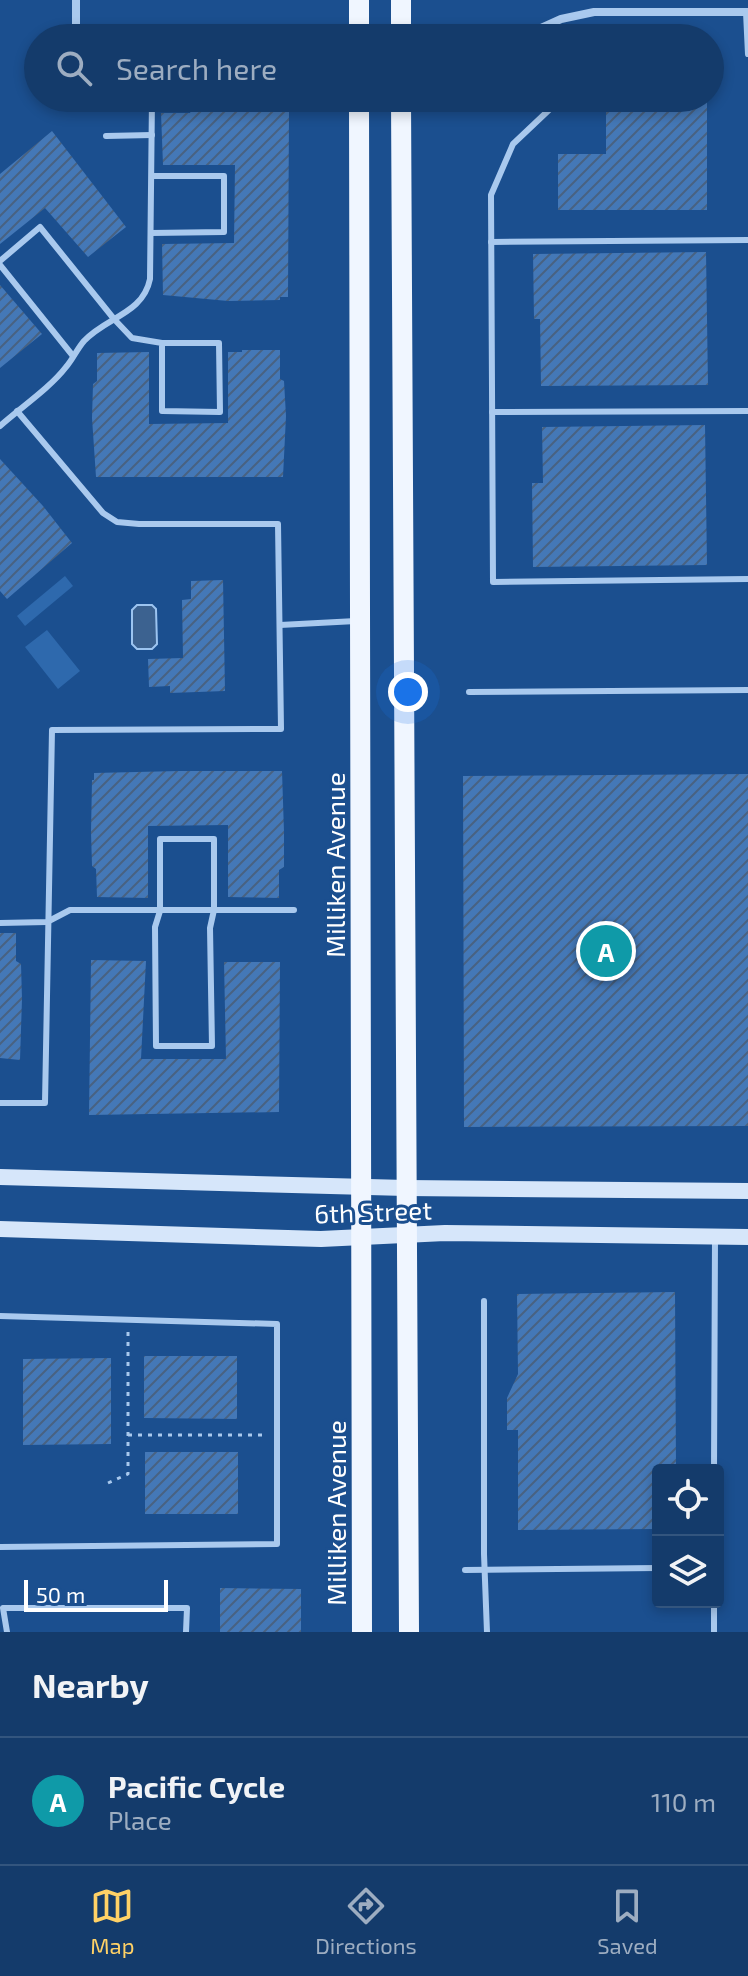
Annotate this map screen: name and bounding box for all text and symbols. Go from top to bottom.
search box [24,24,724,112]
icon: search [52,46,96,90]
text: Search here [116,50,277,86]
your location [388,672,428,712]
street label: Milliken Avenue [319,772,350,958]
pin: A [580,921,632,981]
street label: 6th Street [314,1193,433,1229]
street label: Milliken Avenue [320,1420,351,1606]
map controls [652,1464,724,1608]
button: locate [652,1464,724,1536]
button: layers [652,1536,724,1608]
scale bar [24,1576,168,1612]
text: 50 m [36,1581,85,1607]
text: Nearby [32,1664,149,1705]
text: Pacific Cycle [108,1768,285,1804]
text: A [50,1786,66,1817]
text: 110 m [651,1786,716,1817]
text: Place [108,1804,172,1835]
tab: Map [90,1884,134,1958]
tab: Directions [315,1884,417,1958]
tab: Saved [597,1884,658,1958]

